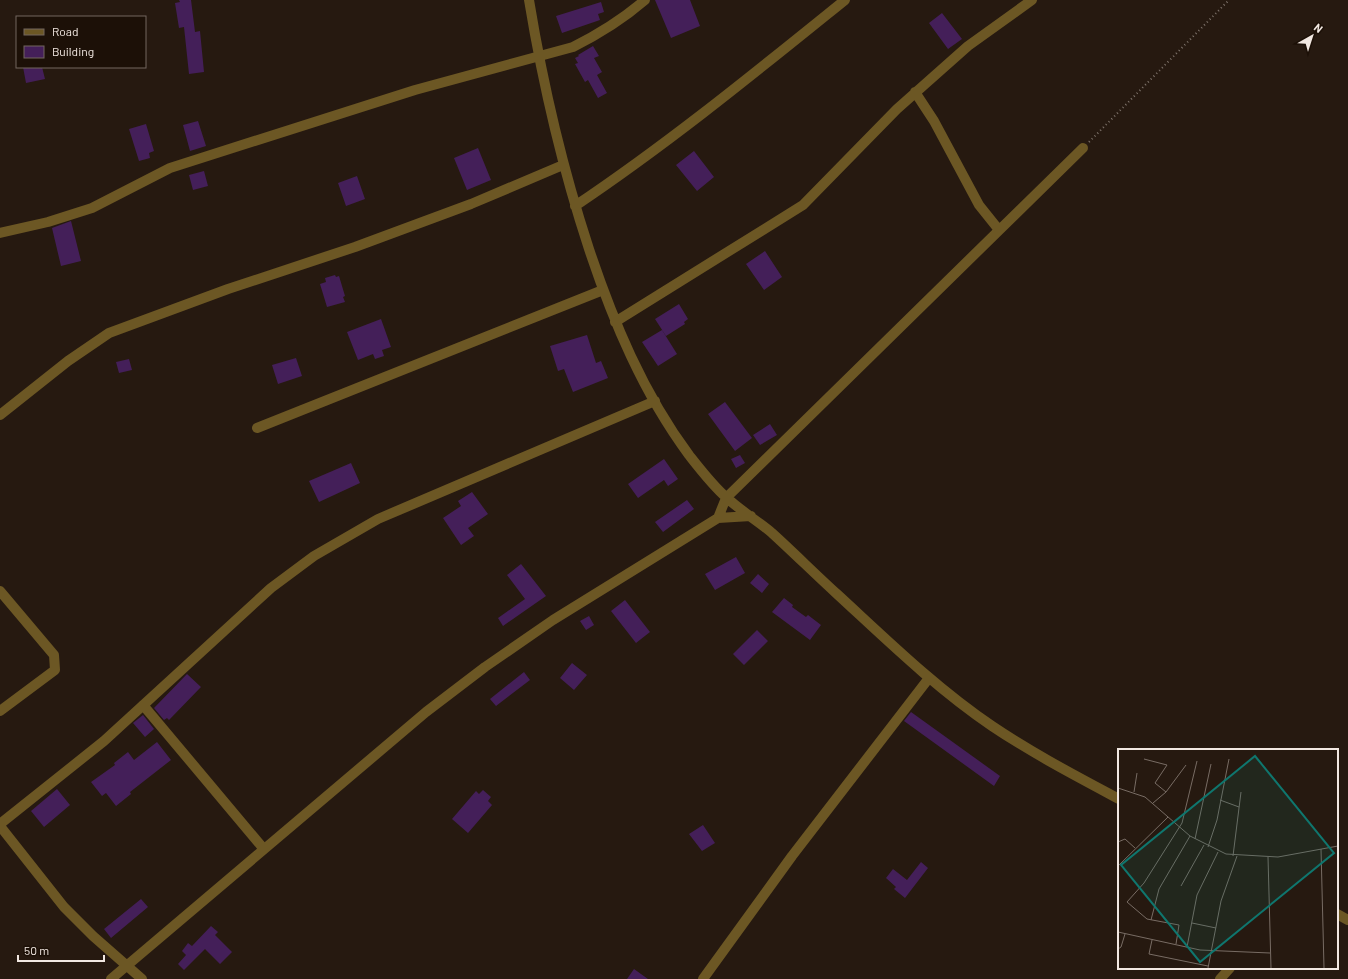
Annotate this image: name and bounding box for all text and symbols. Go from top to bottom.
legend [16,16,146,68]
north arrow [1292,16,1332,56]
text: N [1312,20,1326,35]
text: Road [52,24,79,38]
text: Building [52,44,94,58]
inset map [1118,749,1338,969]
scale bar [18,937,104,963]
text: 50 m [24,943,49,957]

